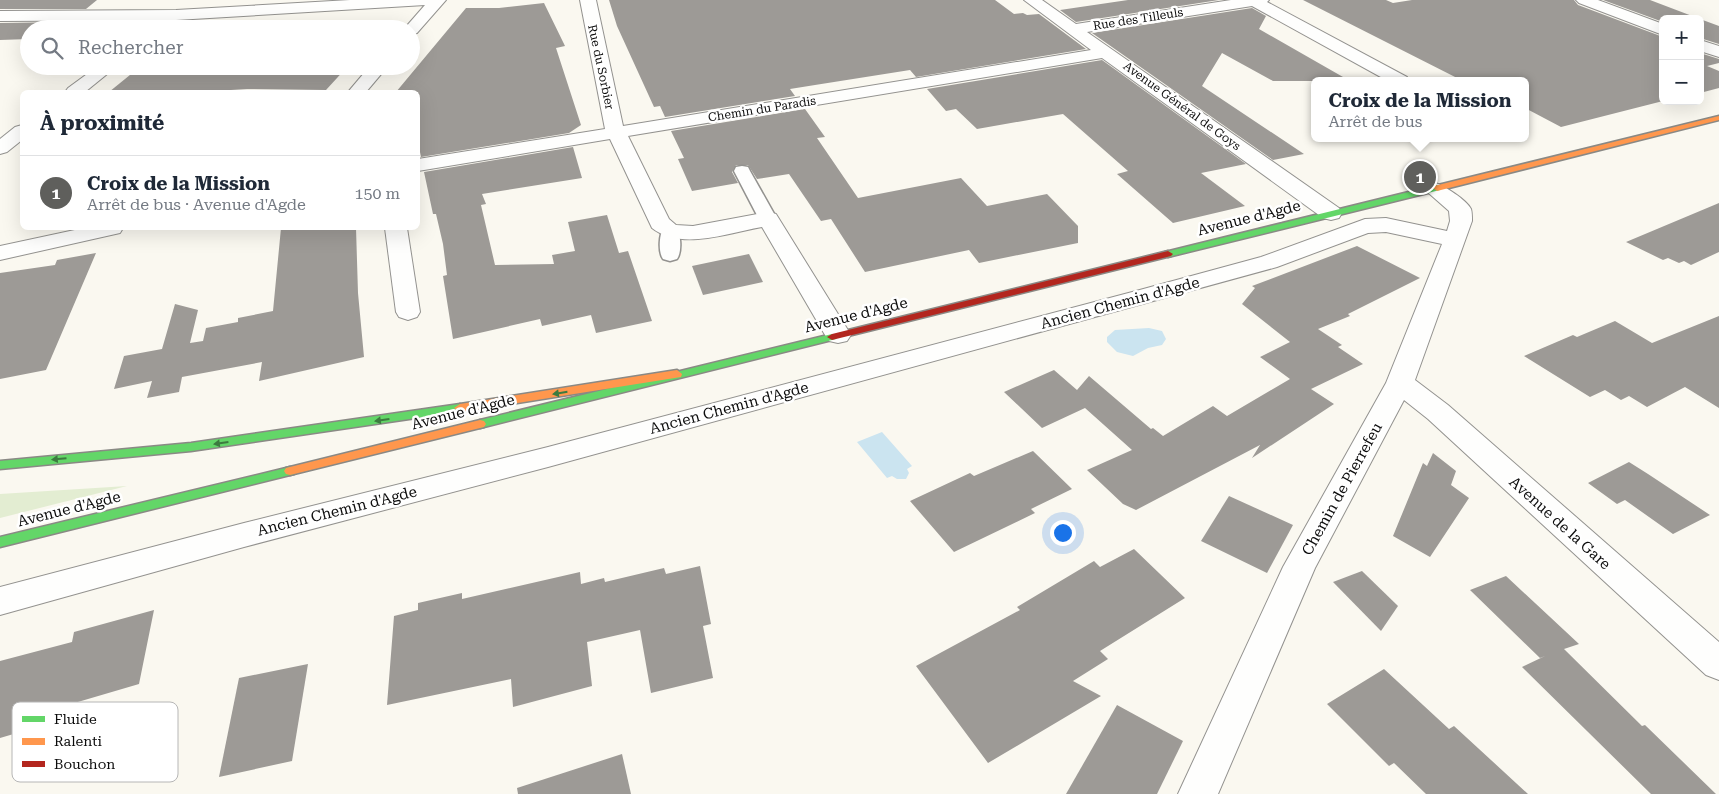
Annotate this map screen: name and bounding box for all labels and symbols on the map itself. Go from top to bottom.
street label: Rue des Tilleuls [1092,5,1184,33]
street label: Rue du Sorbier [585,23,617,111]
street label: Avenue Général de Goys [1121,59,1244,153]
street label: Chemin du Paradis [707,94,817,124]
pin: 1 [1404,158,1436,196]
street label: Avenue d'Agde [1196,196,1302,240]
street label: Ancien Chemin d'Agde [1039,273,1201,333]
street label: Avenue d'Agde [803,293,909,337]
street label: Ancien Chemin d'Agde [648,378,810,438]
one-way arrow [551,389,567,397]
street label: Avenue d'Agde [410,390,516,434]
one-way arrow [374,416,390,424]
street label: Chemin de Pierrefeu [1298,419,1386,558]
one-way arrow [213,439,229,447]
one-way arrow [51,455,67,463]
street label: Avenue de la Gare [1506,473,1614,573]
street label: Ancien Chemin d'Agde [255,482,419,540]
street label: Avenue d'Agde [16,487,122,531]
your location [1050,520,1076,546]
legend [12,702,178,782]
text: Fluide [54,711,97,727]
text: Ralenti [54,733,102,749]
text: Bouchon [54,756,115,772]

